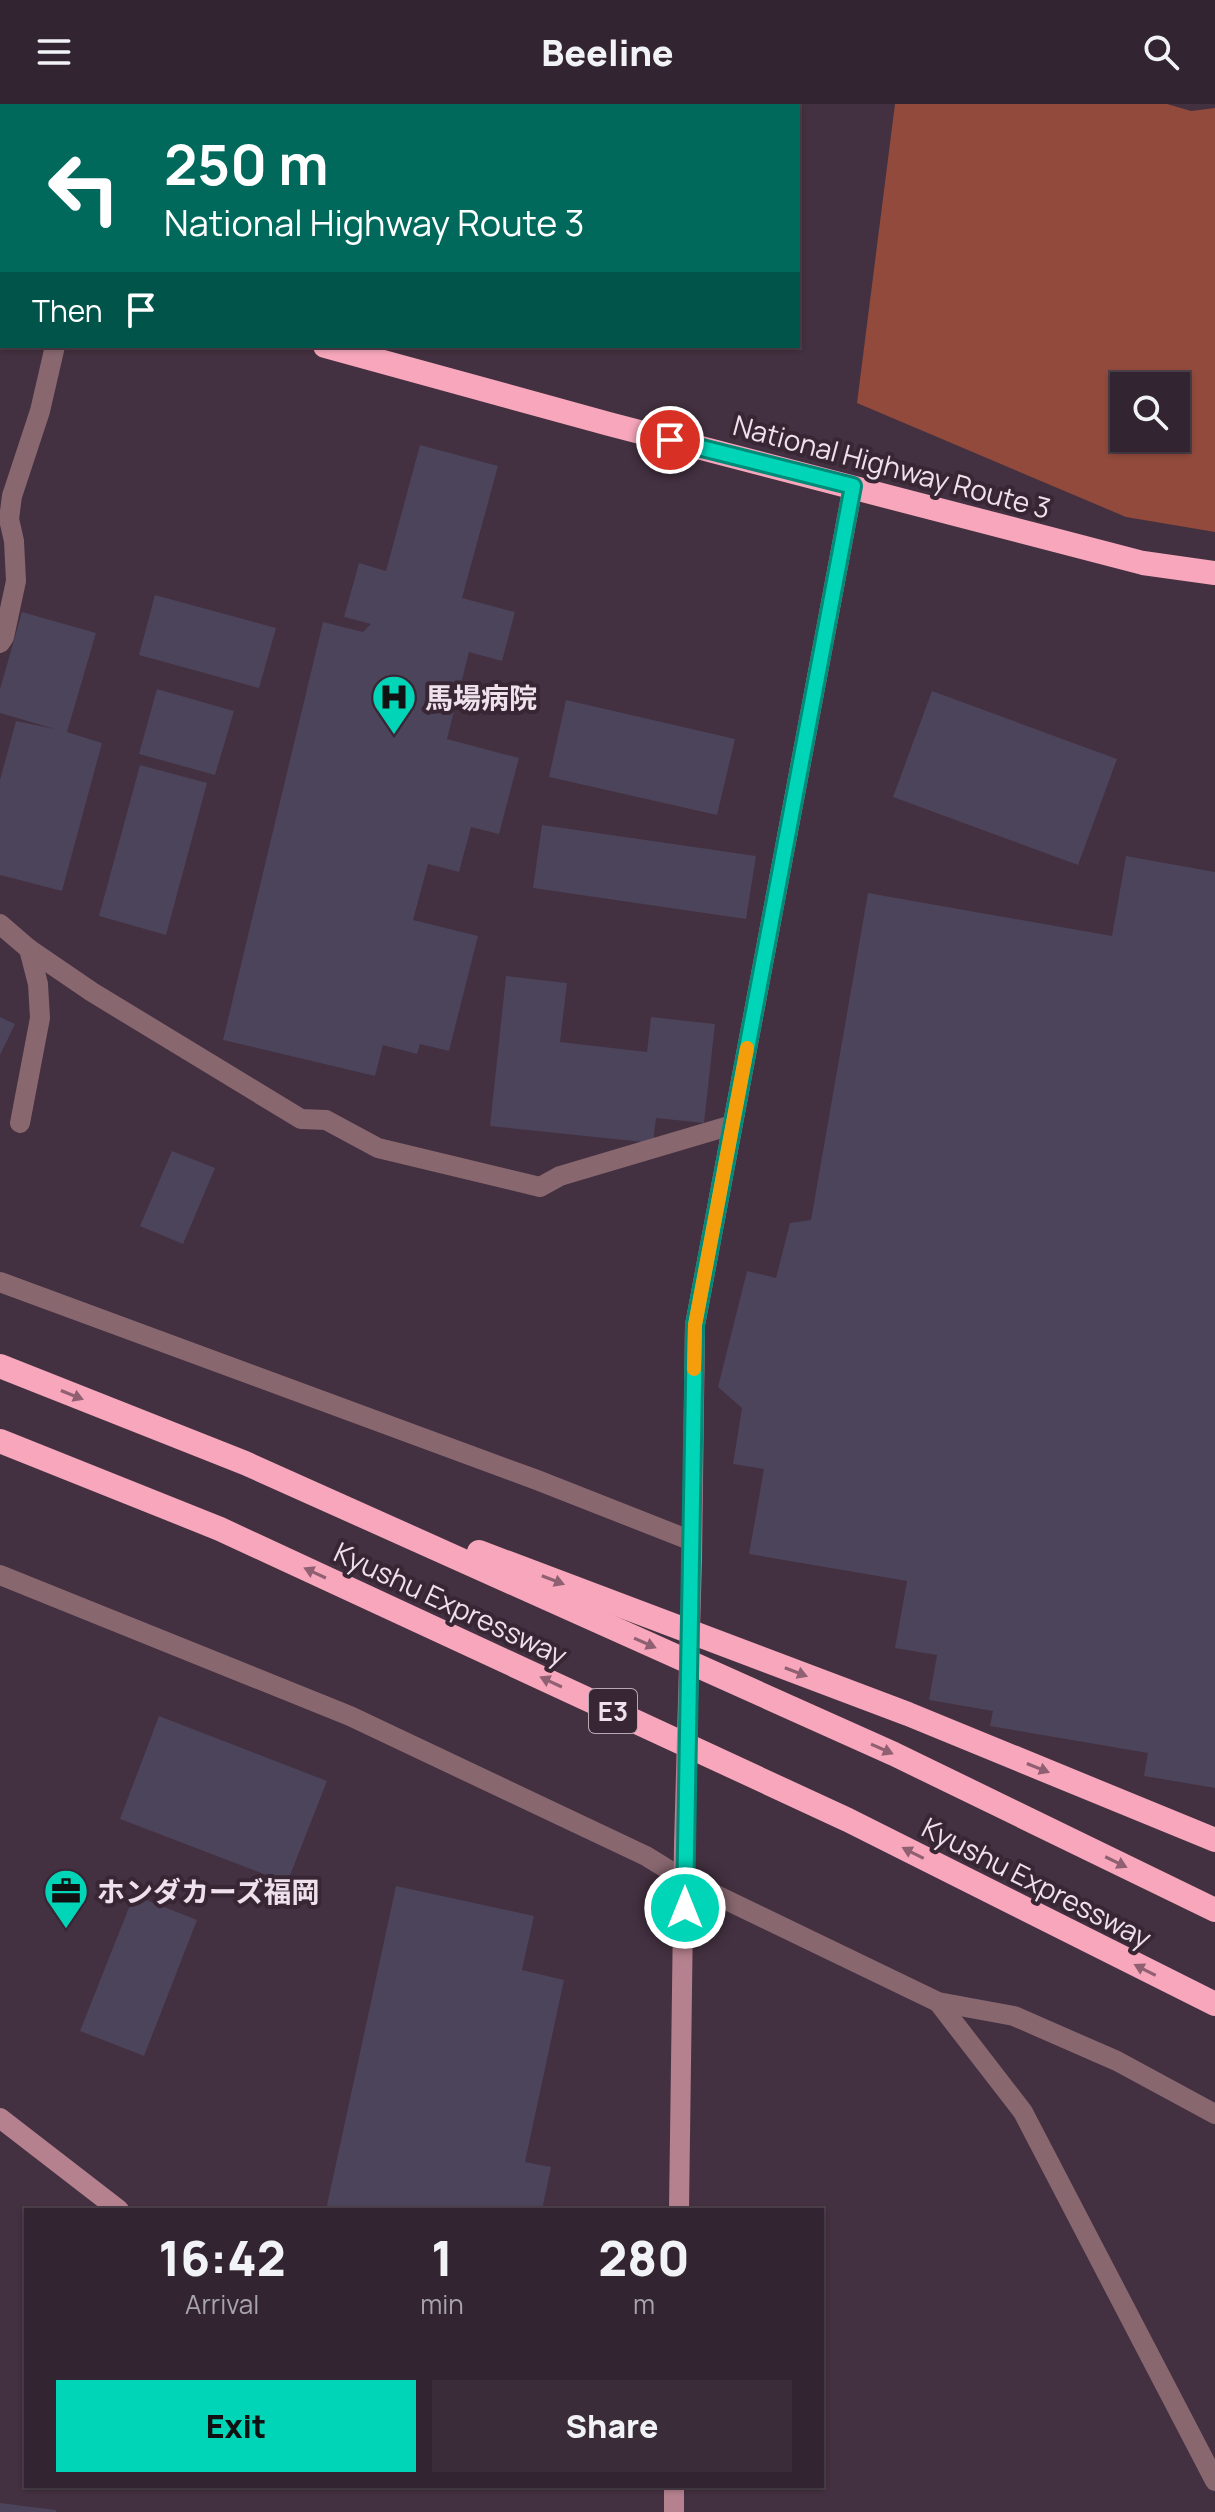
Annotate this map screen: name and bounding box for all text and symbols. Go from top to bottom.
text: Beeline [541,28,674,77]
icon: menu [32,30,76,74]
icon: search [1139,30,1183,74]
text: 250 m [164,125,329,202]
icon: left [32,136,136,240]
text: National Highway Route 3 [164,198,584,247]
icon: arrive [119,288,163,332]
text: Then [32,290,103,331]
map controls [1110,372,1190,452]
button: search [1110,372,1190,452]
street label: National Highway Route 3 [729,405,1055,527]
pin [636,406,704,474]
icon: arrive [648,418,692,462]
hospital icon: 馬場病院 [370,673,418,736]
place label: 馬場病院 [425,678,537,716]
one-way arrow [60,1388,84,1401]
street label: Kyushu Expressway [328,1532,574,1674]
one-way arrow [304,1566,327,1580]
one-way arrow [541,1574,565,1587]
one-way arrow [633,1636,657,1649]
one-way arrow [784,1666,808,1679]
one-way arrow [539,1675,563,1689]
road number: E3 [589,1689,637,1733]
one-way arrow [870,1742,894,1756]
one-way arrow [1026,1761,1050,1774]
street label: Kyushu Expressway [916,1808,1158,1956]
one-way arrow [901,1846,924,1859]
one-way arrow [1105,1855,1128,1869]
position arrow [643,1866,727,1950]
office icon: ホンダカーズ福岡 [42,1867,90,1930]
place label: ホンダカーズ福岡 [97,1872,320,1910]
one-way arrow [1134,1963,1157,1976]
text: 16:42 [158,2225,286,2290]
text: 1 [431,2225,453,2290]
text: 280 [598,2225,690,2290]
text: Arrival [185,2286,259,2322]
text: min [420,2286,464,2322]
text: m [633,2286,655,2322]
button: Exit [56,2380,416,2472]
button: Share [432,2380,792,2472]

